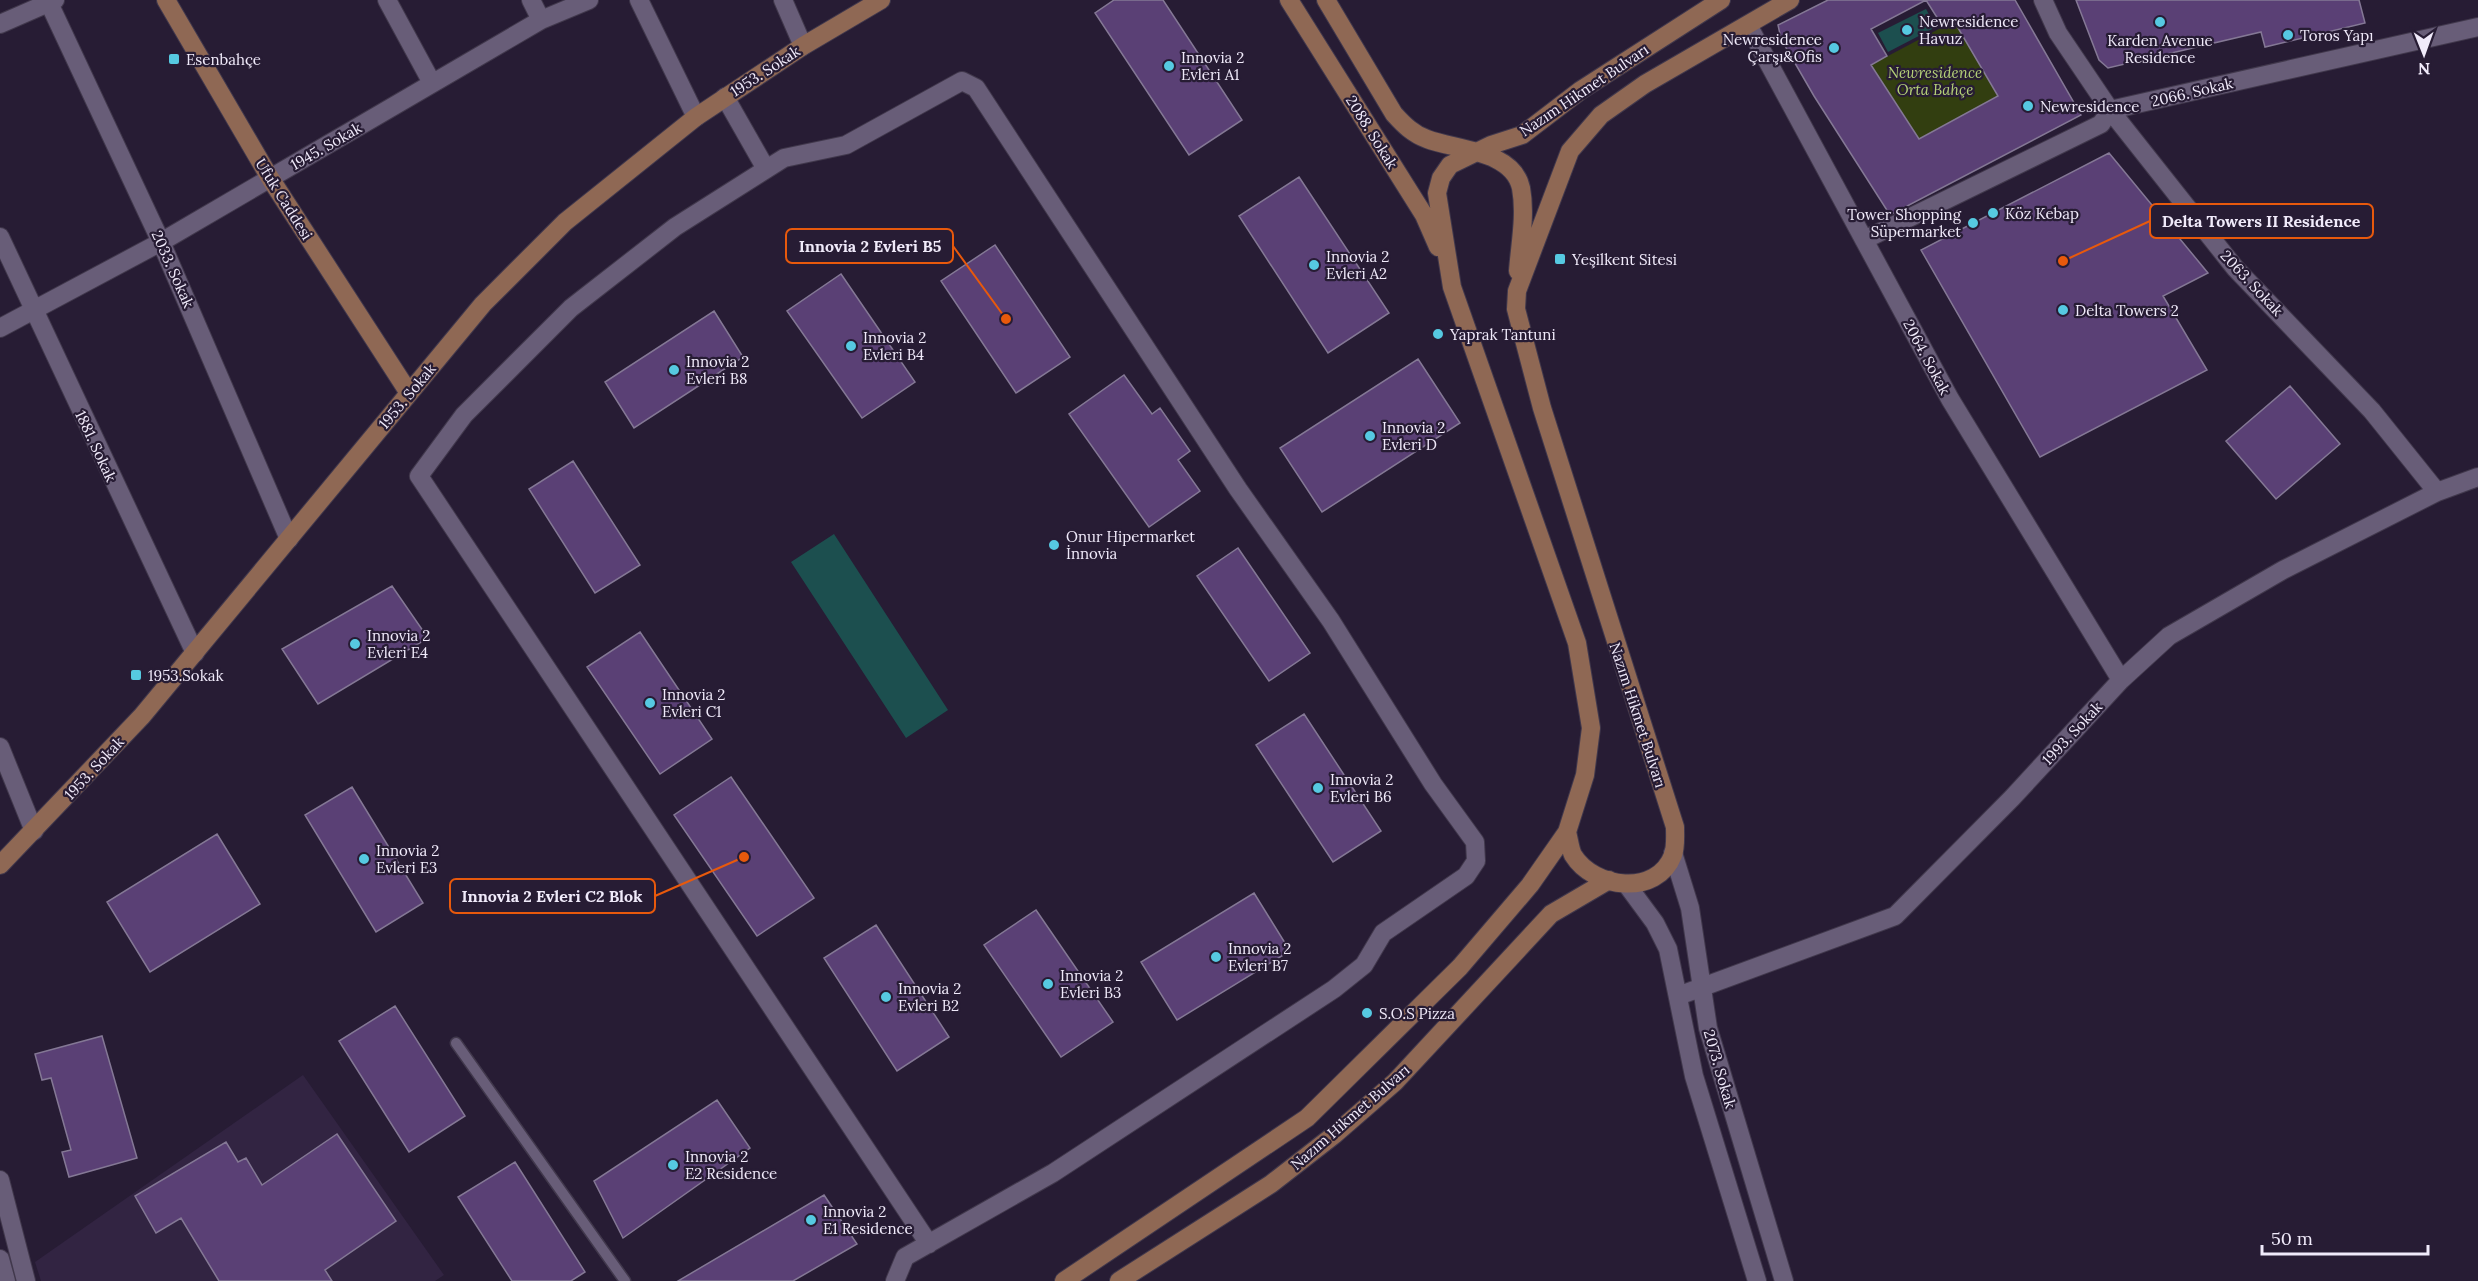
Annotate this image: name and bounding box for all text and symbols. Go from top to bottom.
place label: Newresidence Havuz [1919,12,2018,48]
marker: Karden Avenue Residence [2153,15,2167,29]
marker: Newresidence Havuz [1900,23,1914,37]
north arrow [2394,24,2454,84]
place label: Toros Yapı [2300,26,2373,45]
marker: Toros Yapı [2281,28,2295,42]
place label: Newresidence Çarşı&Ofis [1723,30,1822,66]
place label: Karden Avenue Residence [2107,31,2213,67]
street label: Nazım Hikmet Bulvarı [1516,40,1652,140]
street label: 1953. Sokak [727,41,803,101]
marker: Newresidence Çarşı&Ofis [1827,41,1841,55]
place label: Innovia 2 Evleri A1 [1181,48,1244,84]
place label: Esenbahçe [186,50,261,69]
marker: Esenbahçe [167,52,181,66]
marker: Innovia 2 Evleri A1 [1162,59,1176,73]
text: N [2418,59,2431,79]
park label: Newresidence Orta Bahçe [1888,63,1982,99]
street label: 2066. Sokak [2149,73,2235,111]
street label: 2088. Sokak [1342,92,1402,172]
place label: Newresidence [2040,97,2139,116]
marker: Newresidence [2021,99,2035,113]
street label: 1945. Sokak [287,118,365,174]
street label: Ufuk Caddesi [251,155,317,243]
place label: Köz Kebap [2005,204,2079,223]
callout: Delta Towers II Residence [2150,204,2373,238]
place label: Tower Shopping Süpermarket [1847,205,1962,241]
marker: Köz Kebap [1986,206,2000,220]
text: Delta Towers II Residence [2162,211,2361,231]
marker: Tower Shopping Süpermarket [1966,216,1980,230]
street label: 2033. Sokak [147,227,199,311]
callout: Innovia 2 Evleri B5 [786,229,953,263]
text: Innovia 2 Evleri B5 [799,236,942,256]
street label: 2063. Sokak [2217,246,2287,320]
place label: Innovia 2 Evleri A2 [1326,247,1389,283]
place label: Yeşilkent Sitesi [1571,250,1677,269]
marker: Yeşilkent Sitesi [1553,252,1567,266]
marker: Innovia 2 Evleri A2 [1307,258,1321,272]
place label: Delta Towers 2 [2075,301,2179,320]
marker: Delta Towers 2 [2056,303,2070,317]
street label: 2064. Sokak [1899,316,1955,398]
place label: Yaprak Tantuni [1449,325,1556,344]
marker: Yaprak Tantuni [1431,327,1445,341]
place label: Innovia 2 Evleri B4 [863,328,926,364]
marker: Innovia 2 Evleri B4 [844,339,858,353]
place label: Innovia 2 Evleri B8 [686,352,749,388]
street label: 1953. Sokak [374,359,440,433]
marker: Innovia 2 Evleri B8 [667,363,681,377]
street label: 1881. Sokak [71,407,121,485]
place label: Innovia 2 Evleri D [1382,418,1445,454]
marker: Innovia 2 Evleri D [1363,429,1377,443]
place label: Onur Hipermarket İnnovia [1066,527,1195,563]
marker: Onur Hipermarket İnnovia [1047,538,1061,552]
place label: Innovia 2 Evleri E4 [367,626,430,662]
marker: Innovia 2 Evleri E4 [348,637,362,651]
street label: Nazım Hikmet Bulvarı [1606,640,1670,790]
place label: 1953.Sokak [148,666,223,685]
marker: 1953.Sokak [129,668,143,682]
place label: Innovia 2 Evleri C1 [662,685,725,721]
marker: Innovia 2 Evleri C1 [643,696,657,710]
street label: 1993. Sokak [2038,697,2106,769]
street label: 1953. Sokak [60,732,128,804]
place label: Innovia 2 Evleri B6 [1330,770,1393,806]
marker: Innovia 2 Evleri B6 [1311,781,1325,795]
place label: Innovia 2 Evleri E3 [376,841,439,877]
marker: Innovia 2 Evleri E3 [357,852,371,866]
callout: Innovia 2 Evleri C2 Blok [450,879,655,913]
text: Innovia 2 Evleri C2 Blok [461,886,643,906]
place label: Innovia 2 Evleri B7 [1228,939,1291,975]
marker: Innovia 2 Evleri B7 [1209,950,1223,964]
place label: Innovia 2 Evleri B3 [1060,966,1123,1002]
marker: Innovia 2 Evleri B3 [1041,977,1055,991]
place label: Innovia 2 Evleri B2 [898,979,961,1015]
marker: Innovia 2 Evleri B2 [879,990,893,1004]
place label: S.O.S Pizza [1379,1004,1455,1023]
marker: S.O.S Pizza [1360,1006,1374,1020]
street label: 2073. Sokak [1700,1027,1740,1111]
street label: Nazım Hikmet Bulvarı [1287,1060,1413,1174]
place label: Innovia 2 E2 Residence [685,1147,777,1183]
marker: Innovia 2 E2 Residence [666,1158,680,1172]
place label: Innovia 2 E1 Residence [823,1202,913,1238]
marker: Innovia 2 E1 Residence [804,1213,818,1227]
scale bar [2262,1218,2428,1256]
text: 50 m [2271,1227,2313,1250]

